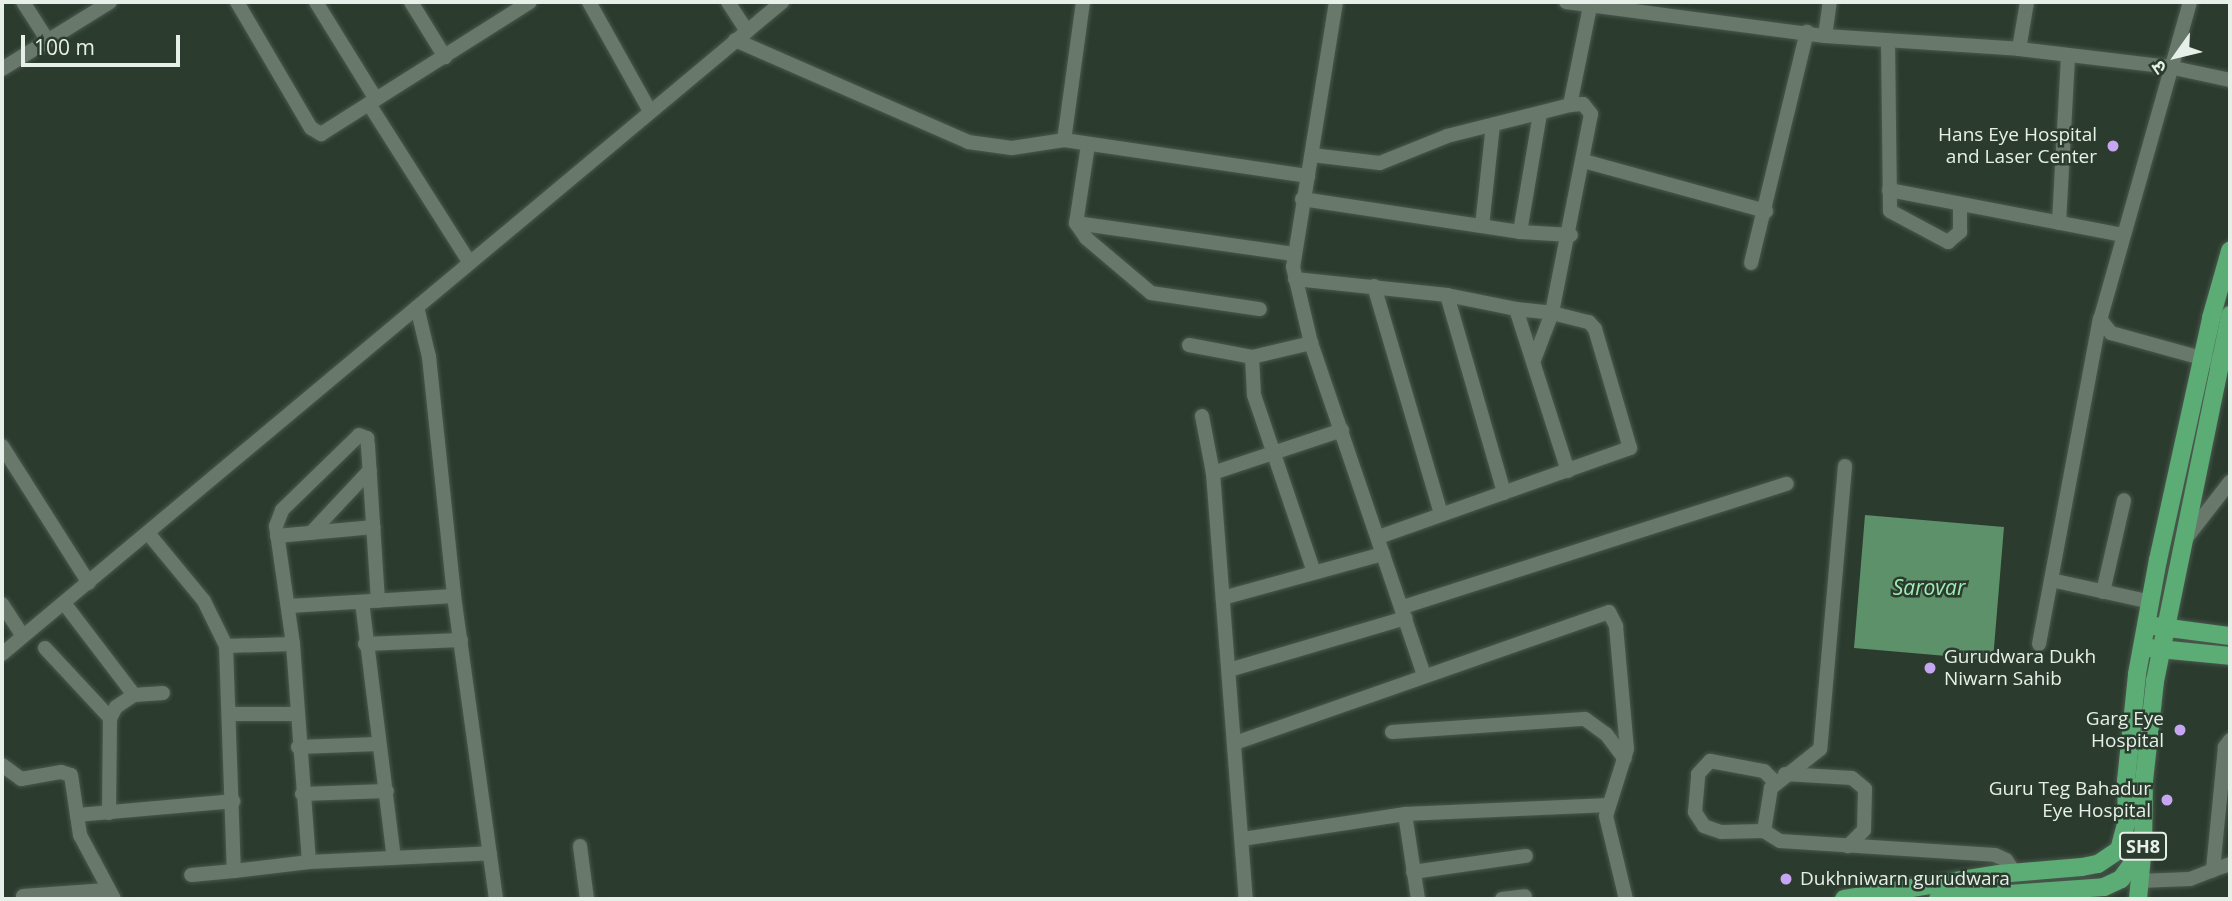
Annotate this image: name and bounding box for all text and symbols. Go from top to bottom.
scale bar [24,21,184,65]
north arrow [2141,21,2211,91]
text: 100 m [34,33,95,61]
text: उ [2145,56,2172,80]
place label: Hans Eye Hospital and Laser Center [1938,124,2097,168]
marker: Hans Eye Hospital and Laser Center [2103,136,2123,156]
water label: Sarovar [1893,574,1965,600]
place label: Gurudwara Dukh Niwarn Sahib [1944,646,2096,690]
marker: Gurudwara Dukh Niwarn Sahib [1922,660,1938,676]
place label: Garg Eye Hospital [2086,708,2164,752]
marker: Garg Eye Hospital [2170,720,2190,740]
place label: Guru Teg Bahadur Eye Hospital [1989,778,2151,822]
marker: Guru Teg Bahadur Eye Hospital [2157,790,2177,810]
road number: SH8 [2118,832,2168,860]
place label: Dukhniwarn gurudwara [1800,868,2010,890]
marker: Dukhniwarn gurudwara [1778,871,1794,887]

